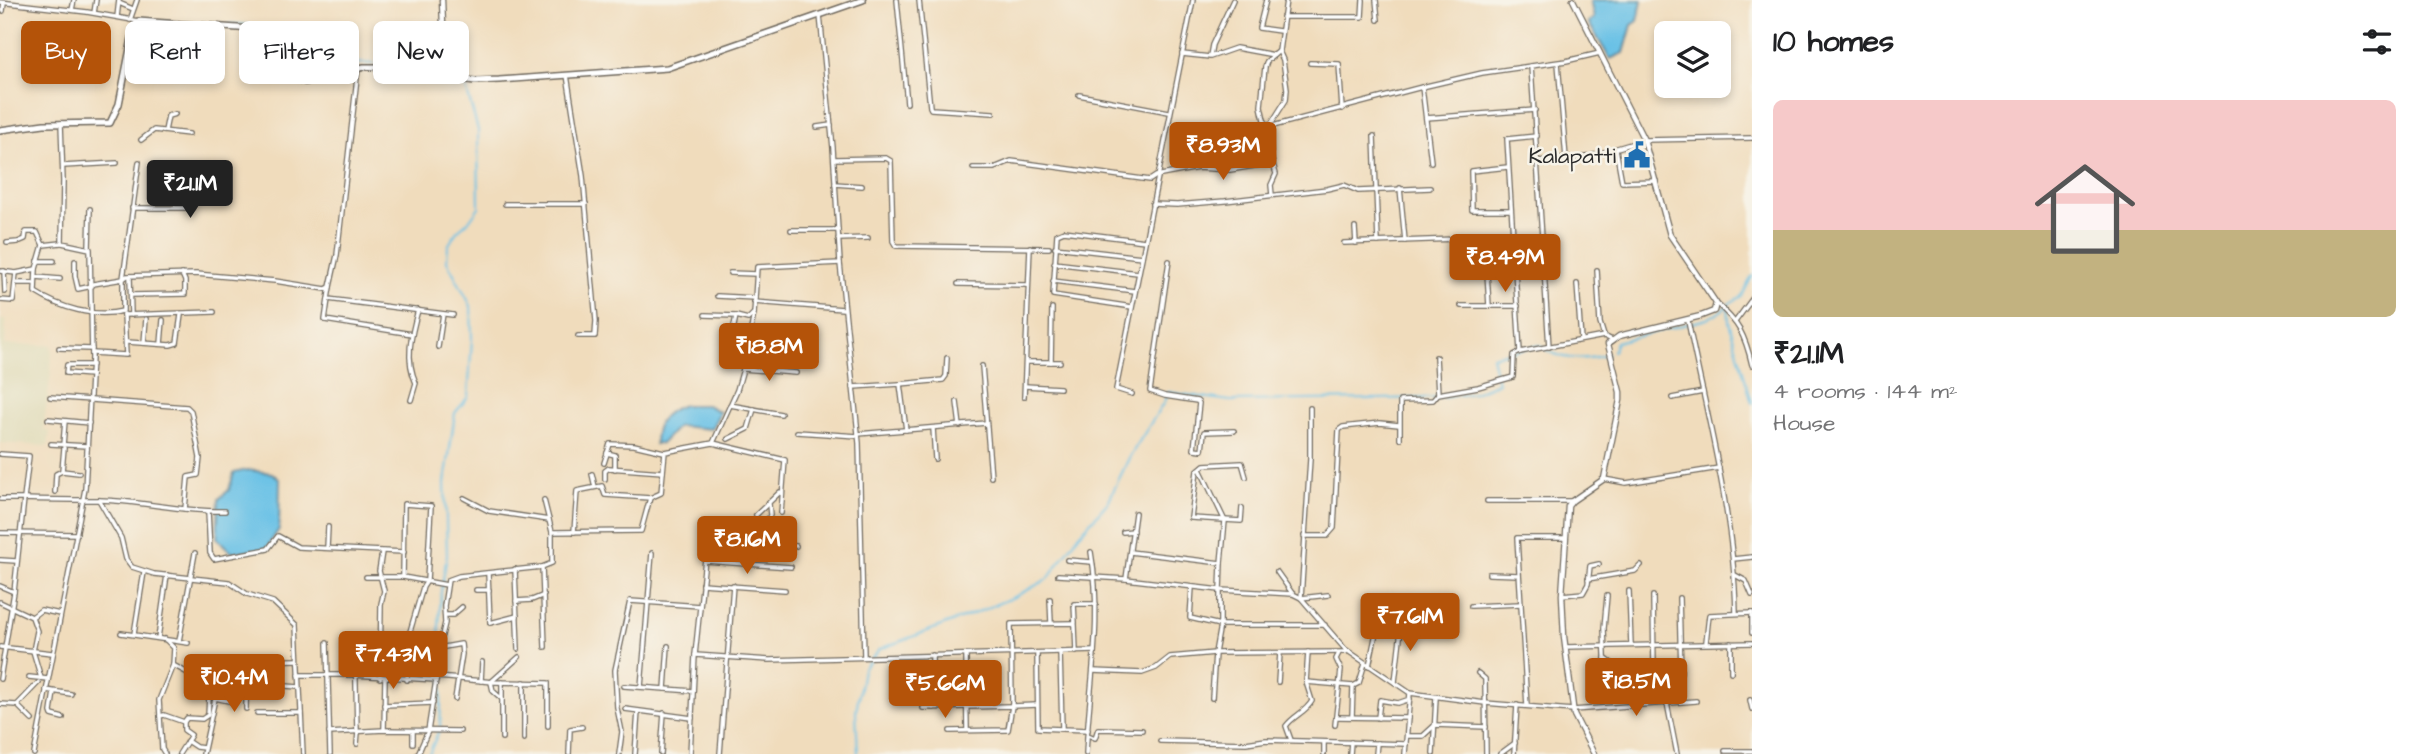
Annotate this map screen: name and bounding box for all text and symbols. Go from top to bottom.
chip: Buy [21,21,111,84]
chip: Rent [125,21,225,84]
chip: Filters [239,21,359,84]
chip: New [373,21,469,84]
map controls [1654,21,1731,98]
button: layers [1654,21,1731,98]
text: 10 homes [1773,21,1894,63]
icon: filters [2358,23,2396,61]
pin: ₹8.93M [1166,122,1280,182]
text: ₹8.93M [1185,129,1261,161]
place label: Kalapatti [1528,140,1617,172]
public building icon: Kalapatti [1622,140,1652,170]
icon: home [2022,146,2148,272]
pin: ₹21.1M [133,160,247,220]
text: ₹21.1M [163,167,217,199]
pin: ₹8.49M [1448,234,1562,294]
text: ₹8.49M [1465,241,1545,273]
pin: ₹18.8M [712,324,826,383]
text: ₹18.8M [735,330,803,362]
text: ₹21.1M [1773,333,1844,375]
text: 4 rooms · 144 m² [1773,375,1958,407]
text: House [1773,407,1836,439]
pin: ₹8.16M [690,516,804,576]
text: ₹8.16M [713,523,781,555]
pin: ₹7.61M [1353,594,1467,653]
text: ₹7.61M [1377,600,1443,632]
pin: ₹7.43M [336,632,450,691]
text: ₹7.43M [355,638,431,670]
pin: ₹10.4M [177,654,291,714]
pin: ₹18.5M [1579,658,1693,718]
pin: ₹5.66M [888,660,1002,720]
text: ₹10.4M [200,661,268,693]
text: ₹18.5M [1601,665,1671,697]
text: ₹5.66M [905,667,985,699]

